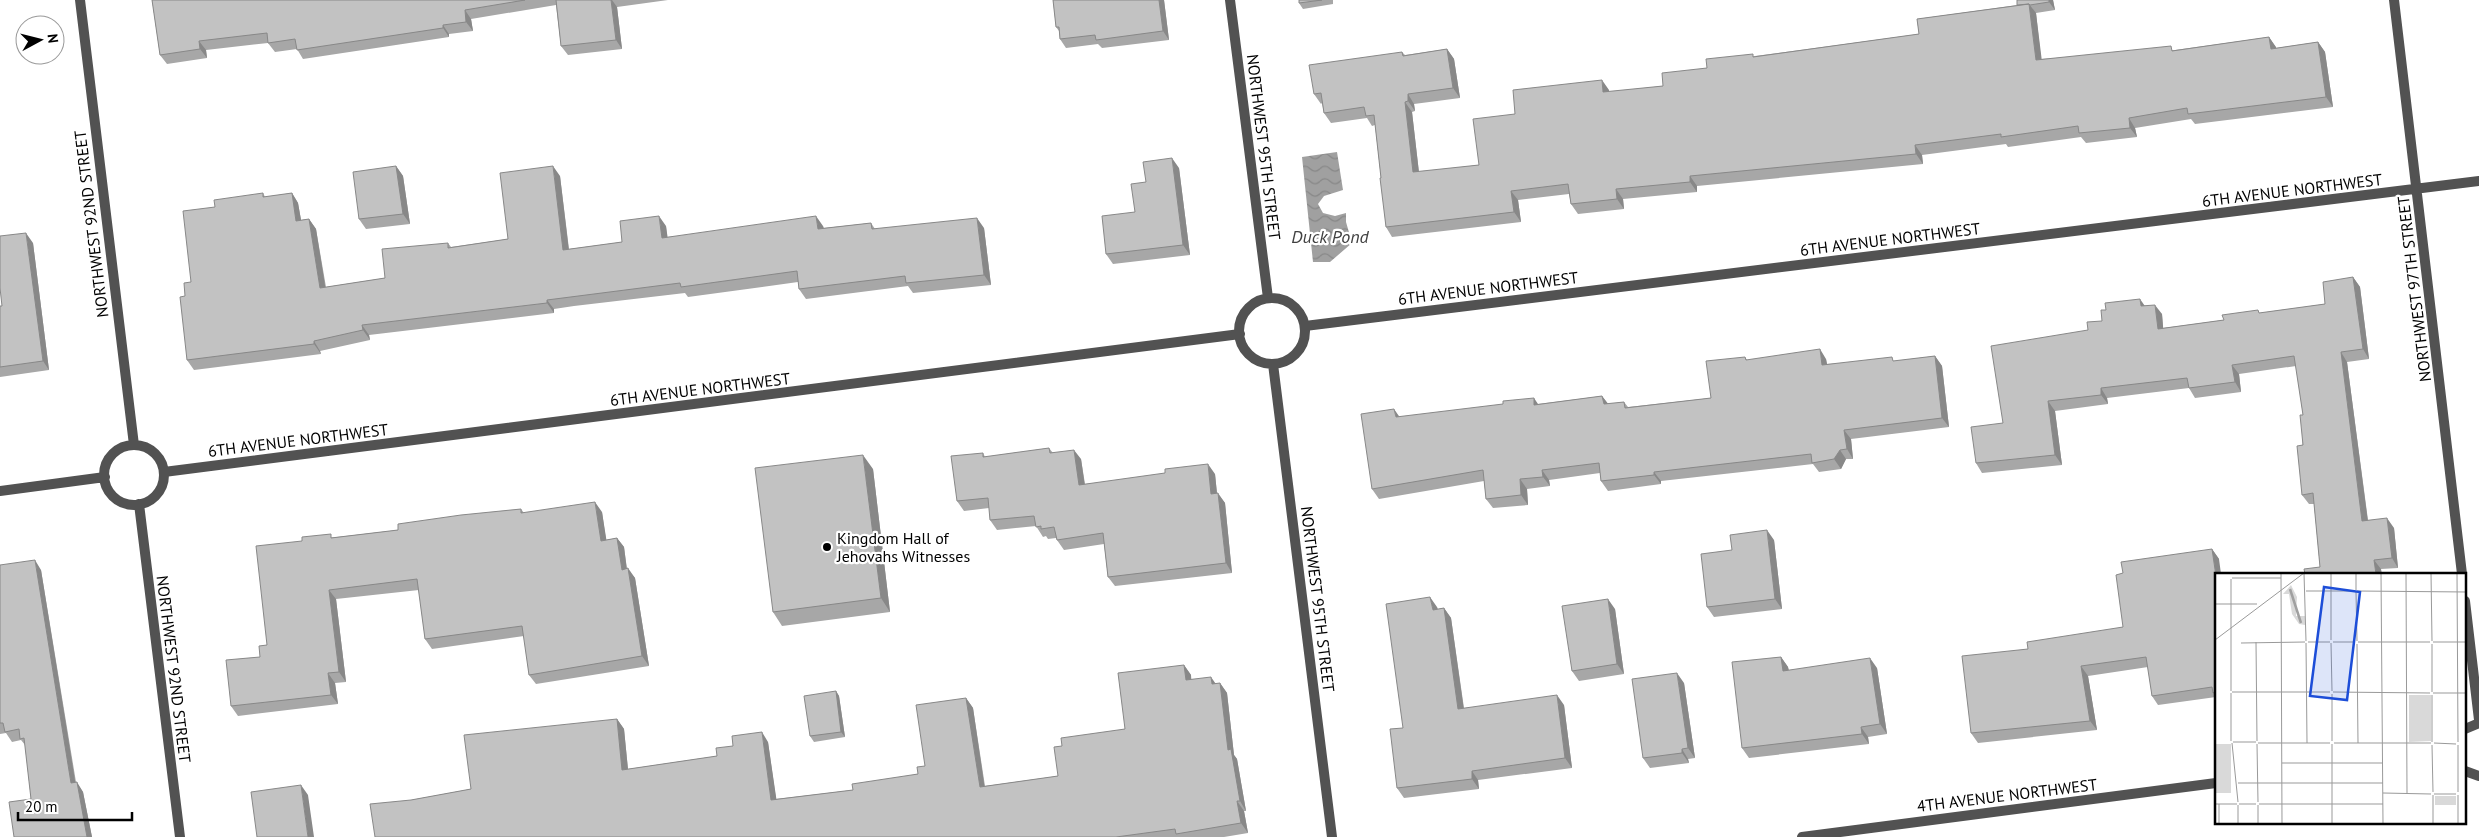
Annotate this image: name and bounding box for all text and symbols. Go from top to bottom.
north arrow [15,15,65,65]
text: N [43,33,62,44]
street label: NORTHWEST 95TH STREET [1243,53,1285,241]
street label: NORTHWEST 92ND STREET [70,129,112,319]
street label: 6TH AVENUE NORTHWEST [2201,169,2383,211]
street label: NORTHWEST 97TH STREET [2393,195,2435,383]
street label: 6TH AVENUE NORTHWEST [1799,218,1981,260]
water label: Duck Pond [1291,225,1370,248]
street label: 6TH AVENUE NORTHWEST [1397,267,1579,309]
street label: 6TH AVENUE NORTHWEST [609,368,791,410]
street label: 6TH AVENUE NORTHWEST [207,419,389,461]
street label: NORTHWEST 95TH STREET [1297,505,1339,693]
place label: Kingdom Hall of Jehovahs Witnesses [836,528,970,566]
marker: Kingdom Hall of Jehovahs Witnesses [821,541,833,553]
inset map [2215,573,2466,824]
street label: NORTHWEST 92ND STREET [153,574,195,764]
street label: 4TH AVENUE NORTHWEST [1916,774,2098,816]
scale bar [18,790,131,822]
text: 20 m [25,797,58,816]

